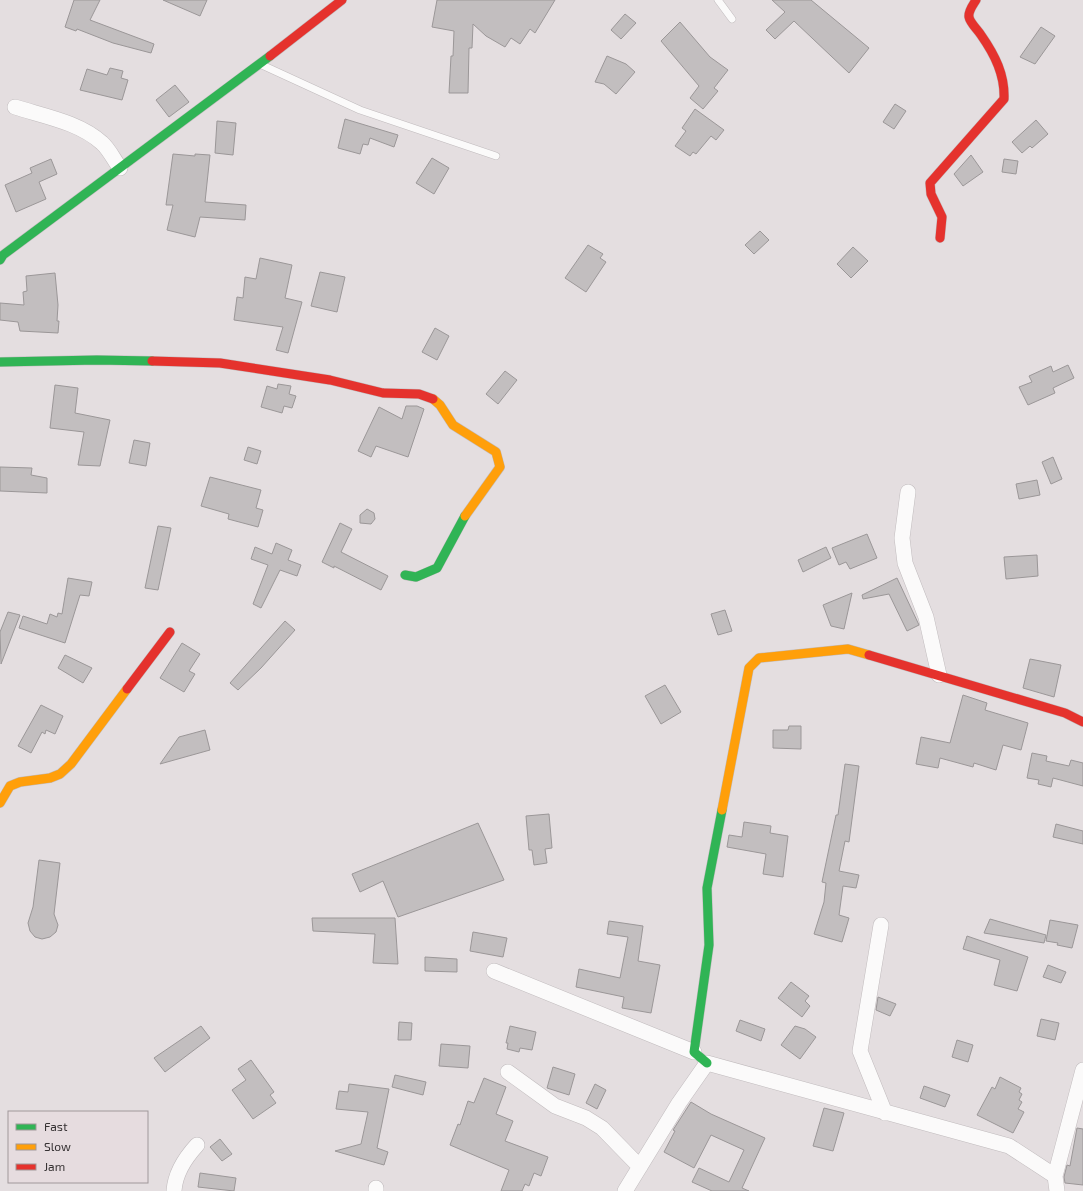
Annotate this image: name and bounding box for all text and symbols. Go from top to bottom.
legend [8,1111,148,1183]
text: Fast [44,1119,68,1133]
text: Slow [44,1139,71,1153]
text: Jam [44,1159,65,1173]

